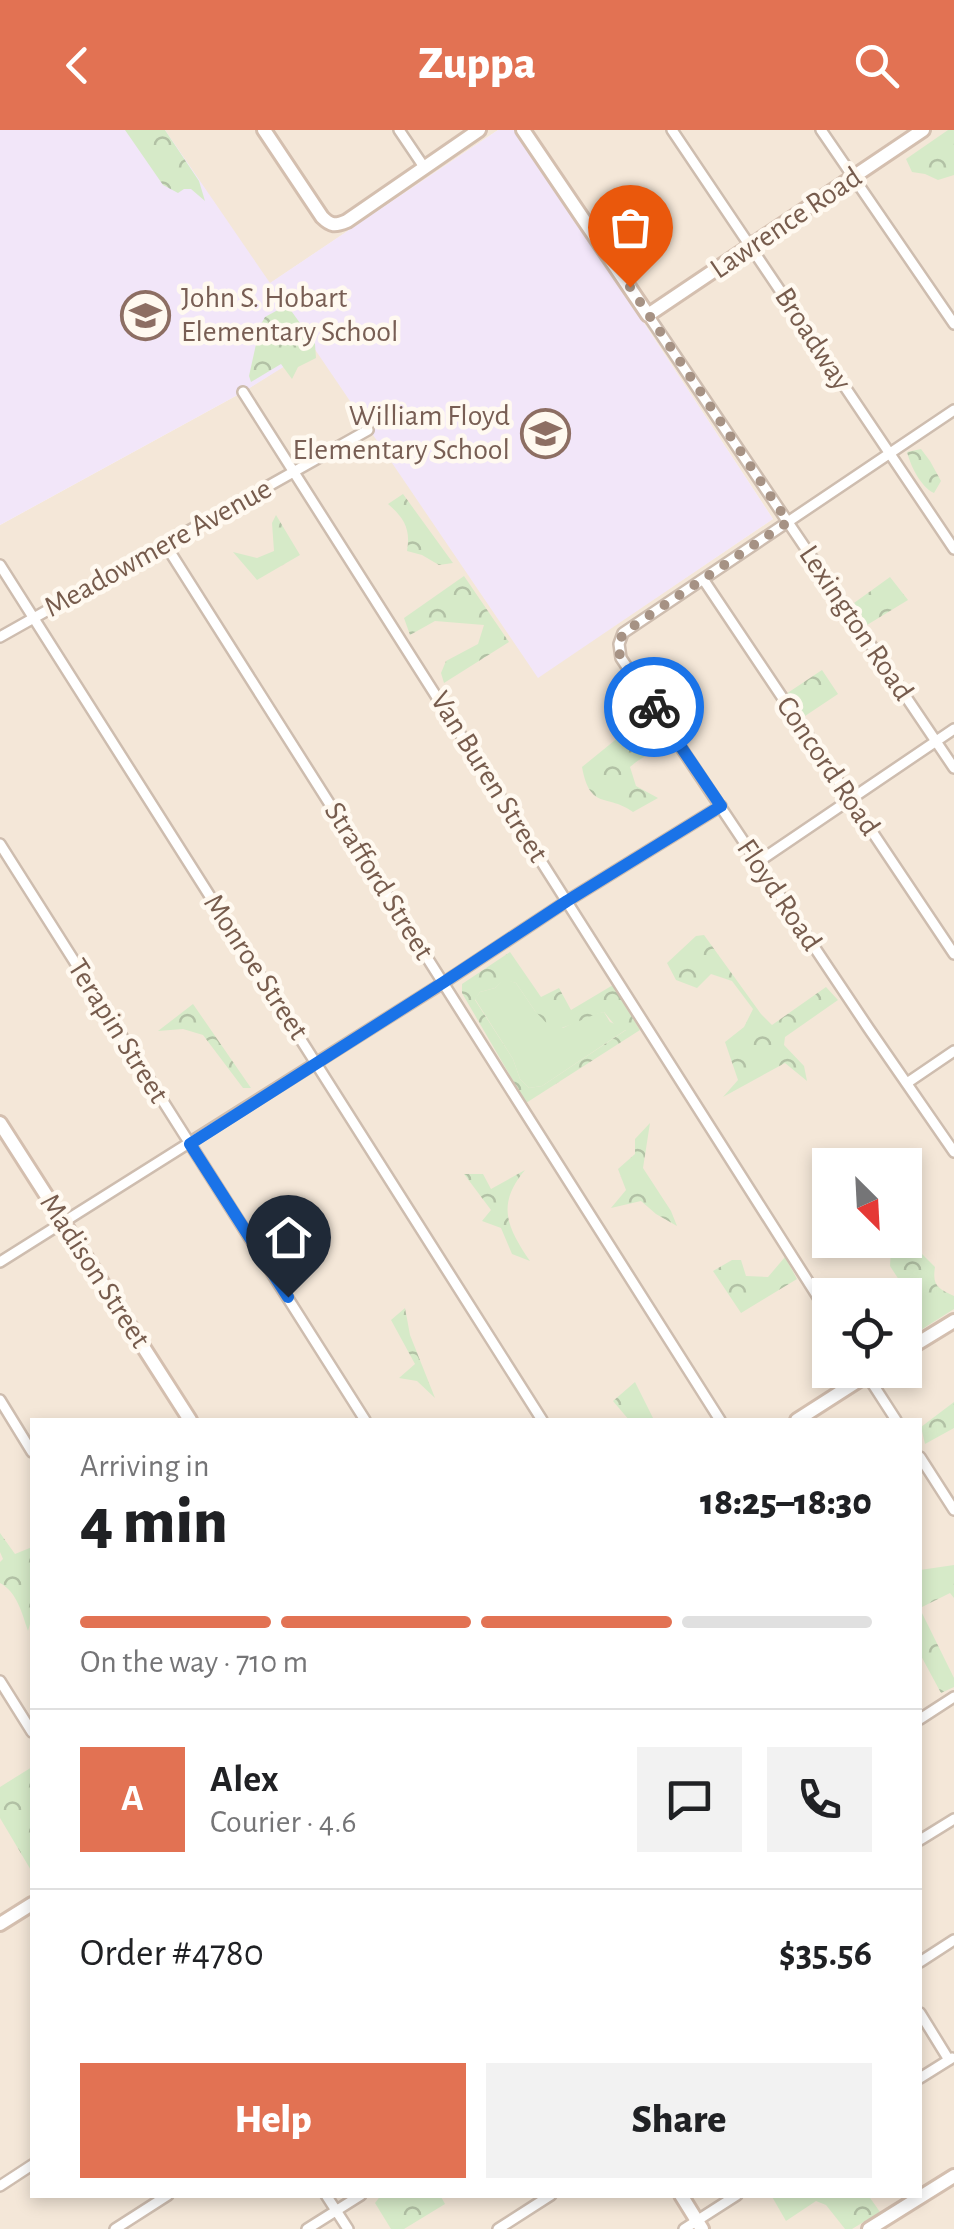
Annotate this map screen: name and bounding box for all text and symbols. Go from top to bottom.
icon: back [50,38,105,93]
icon: search [849,38,904,93]
text: Zuppa [418,42,536,87]
street label: Lawrence Road [705,162,867,284]
pin [588,185,673,288]
icon: bag [603,200,658,255]
street label: Broadway [769,282,857,396]
place label: John S. Hobart Elementary School [181,283,399,347]
school or university icon: John S. Hobart Elementary School [120,289,172,341]
place label: William Floyd Elementary School [293,401,510,465]
school or university icon: William Floyd Elementary School [519,407,571,459]
street label: Meadowmere Avenue [39,473,277,623]
street label: Lexington Road [793,540,919,706]
courier [604,657,704,757]
icon: bike [627,680,682,735]
street label: Van Buren Street [425,686,554,868]
street label: Concord Road [771,691,885,841]
street label: Strafford Street [319,797,440,965]
street label: Floyd Road [731,834,827,956]
street label: Monroe Street [198,889,314,1045]
street label: Terapin Street [62,954,174,1109]
north arrow [812,1148,922,1258]
map controls [812,1148,922,1388]
street label: Madison Street [34,1189,156,1354]
pin [246,1195,331,1298]
icon: home [261,1210,316,1265]
button: locate [812,1278,922,1388]
text: Arriving in [80,1450,209,1482]
text: 18:25–18:30 [700,1484,872,1522]
text: 4 min [80,1490,228,1555]
text: On the way · 710 m [80,1646,308,1678]
button: chat [637,1747,742,1852]
button: phone [767,1747,872,1852]
text: Alex [210,1761,279,1799]
text: A [121,1780,144,1818]
text: Courier · 4.6 [210,1806,357,1838]
text: Order #4780 [80,1935,264,1973]
text: $35.56 [779,1935,872,1973]
button: Help [80,2063,466,2178]
button: Share [486,2063,872,2178]

